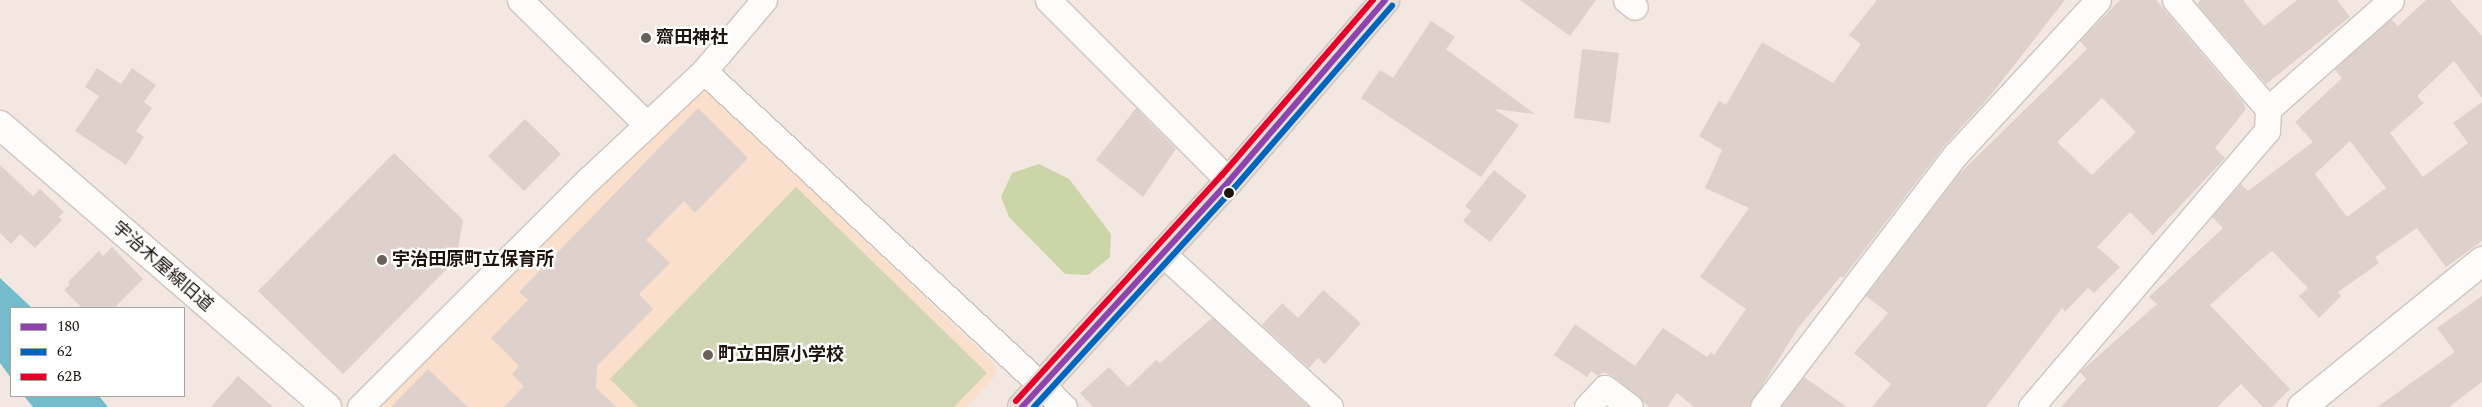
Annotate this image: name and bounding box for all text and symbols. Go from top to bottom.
place label: 齋田神社 [656,27,728,49]
marker: 齋田神社 [640,32,652,44]
unlabelled marker [1224,188,1234,198]
street label: 宇治木屋線旧道 [107,218,217,316]
place label: 宇治田原町立保育所 [392,249,554,271]
marker: 宇治田原町立保育所 [376,254,388,266]
legend [10,307,185,397]
text: 180 [57,315,80,338]
text: 62 [57,340,72,363]
place label: 町立田原小学校 [718,344,844,366]
marker: 町立田原小学校 [702,349,714,361]
text: 62B [57,365,82,388]

